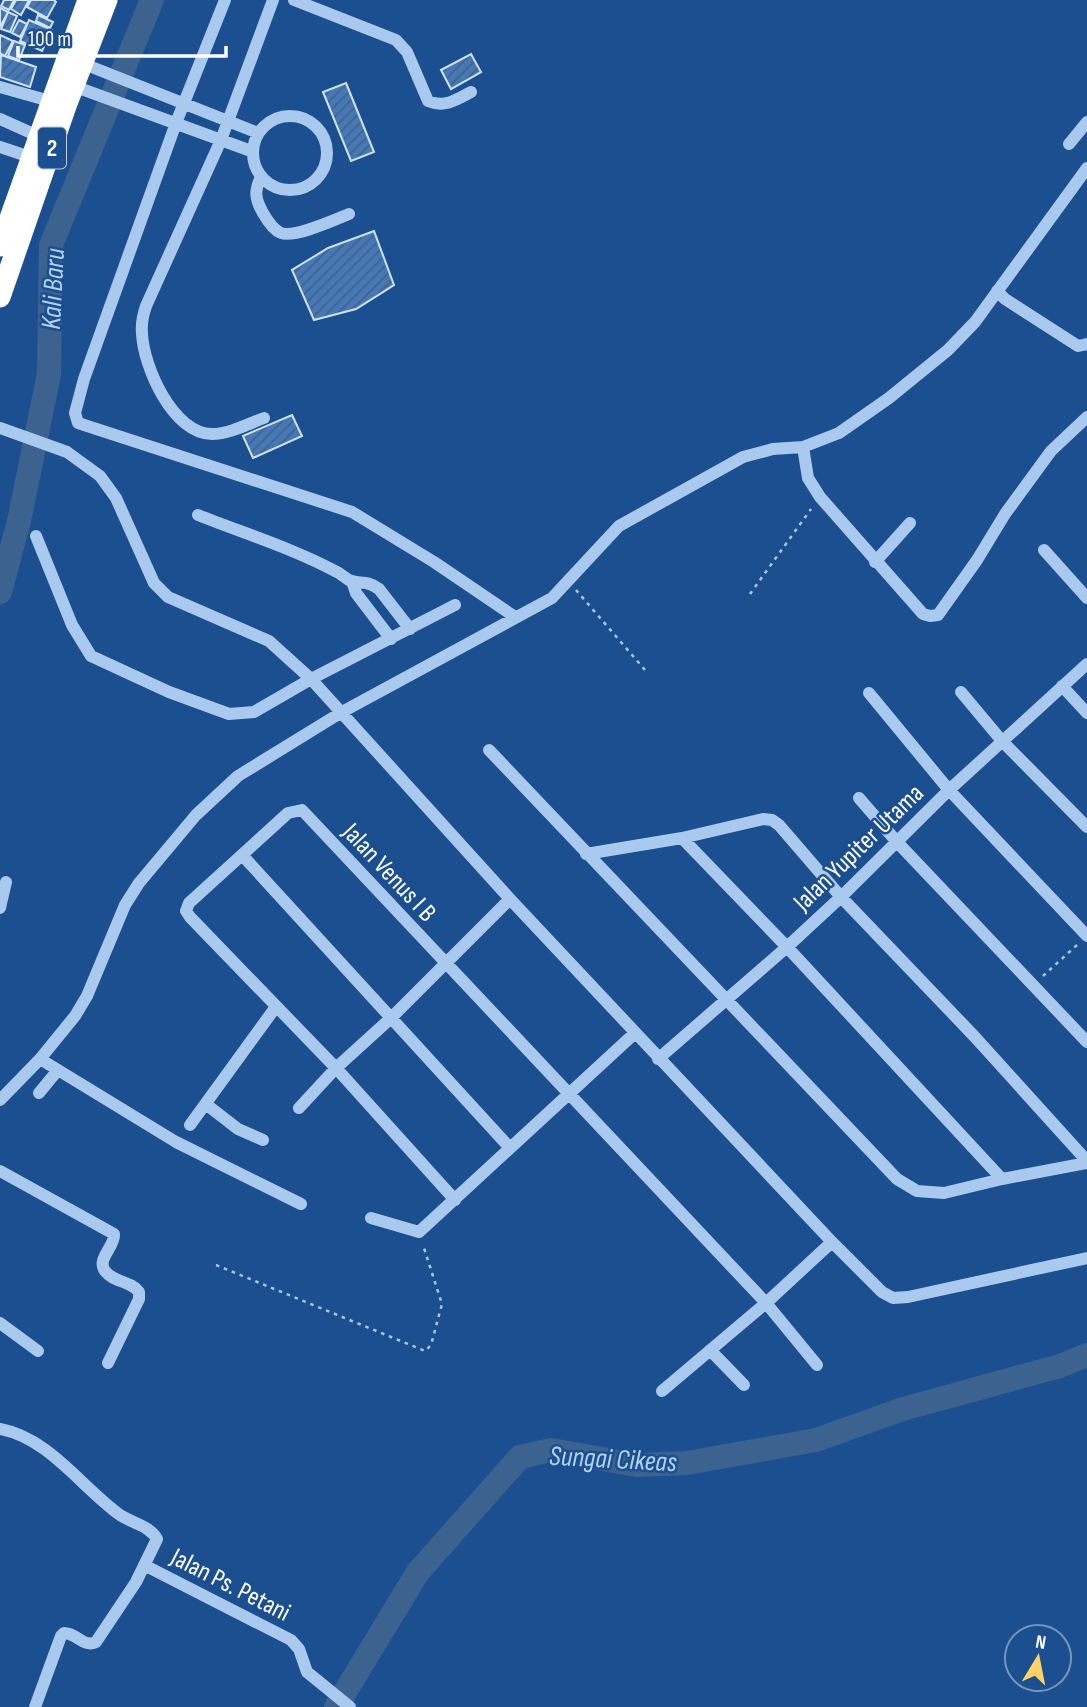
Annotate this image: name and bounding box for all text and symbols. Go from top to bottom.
scale bar [18,14,226,58]
text: 100 m [28,27,71,52]
road number: 2 [38,128,66,168]
water label: Kali Baru [35,247,72,331]
street label: Jalan Yupiter Utama [787,778,931,919]
street label: Jalan Venus I B [335,817,442,929]
water label: Sungai Cikeas [548,1440,678,1479]
street label: Jalan Ps. Petani [165,1542,295,1629]
north arrow [1003,1623,1073,1693]
text: N [1034,1631,1048,1655]

